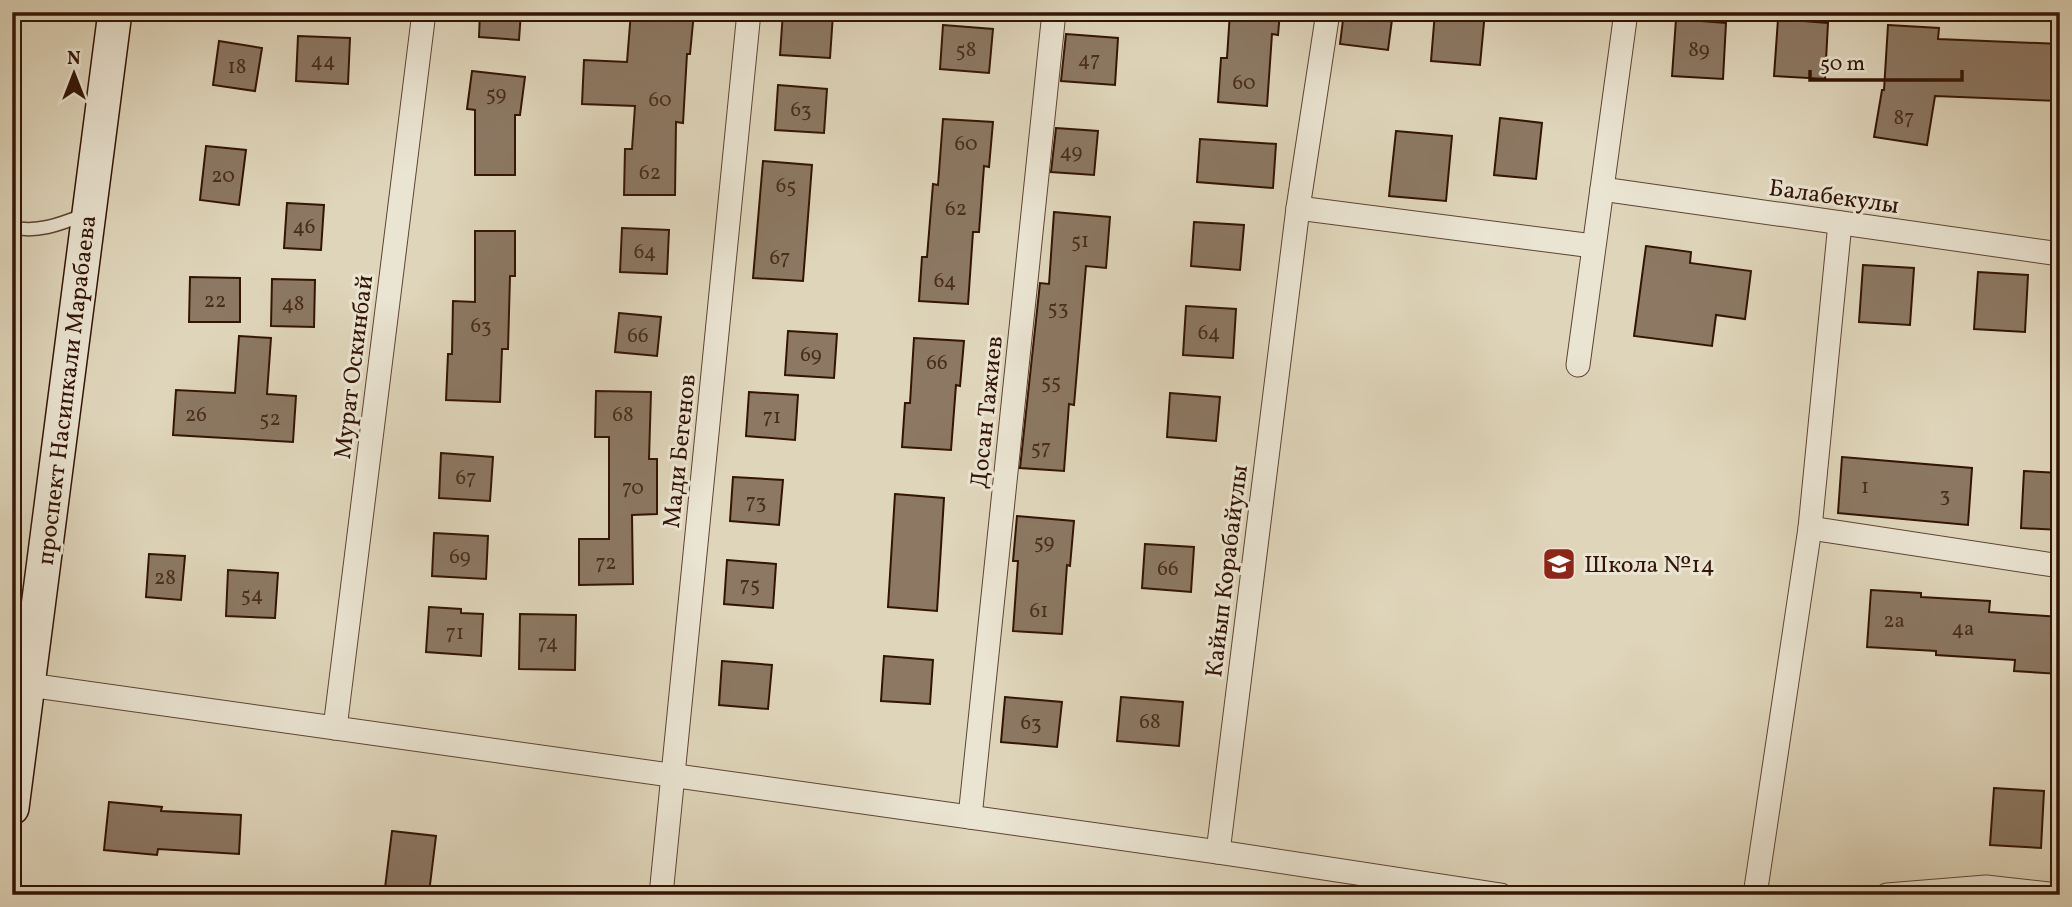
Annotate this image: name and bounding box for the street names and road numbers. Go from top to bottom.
street label: Балабекулы [1767,172,1901,224]
street label: проспект Насипкали Марабаева [30,213,106,567]
street label: Мурат Оскинбай [327,273,383,461]
street label: Досан Тажиев [963,334,1013,490]
street label: Мади Бегенов [656,373,706,530]
street label: Кайып Корабайулы [1198,463,1258,679]

